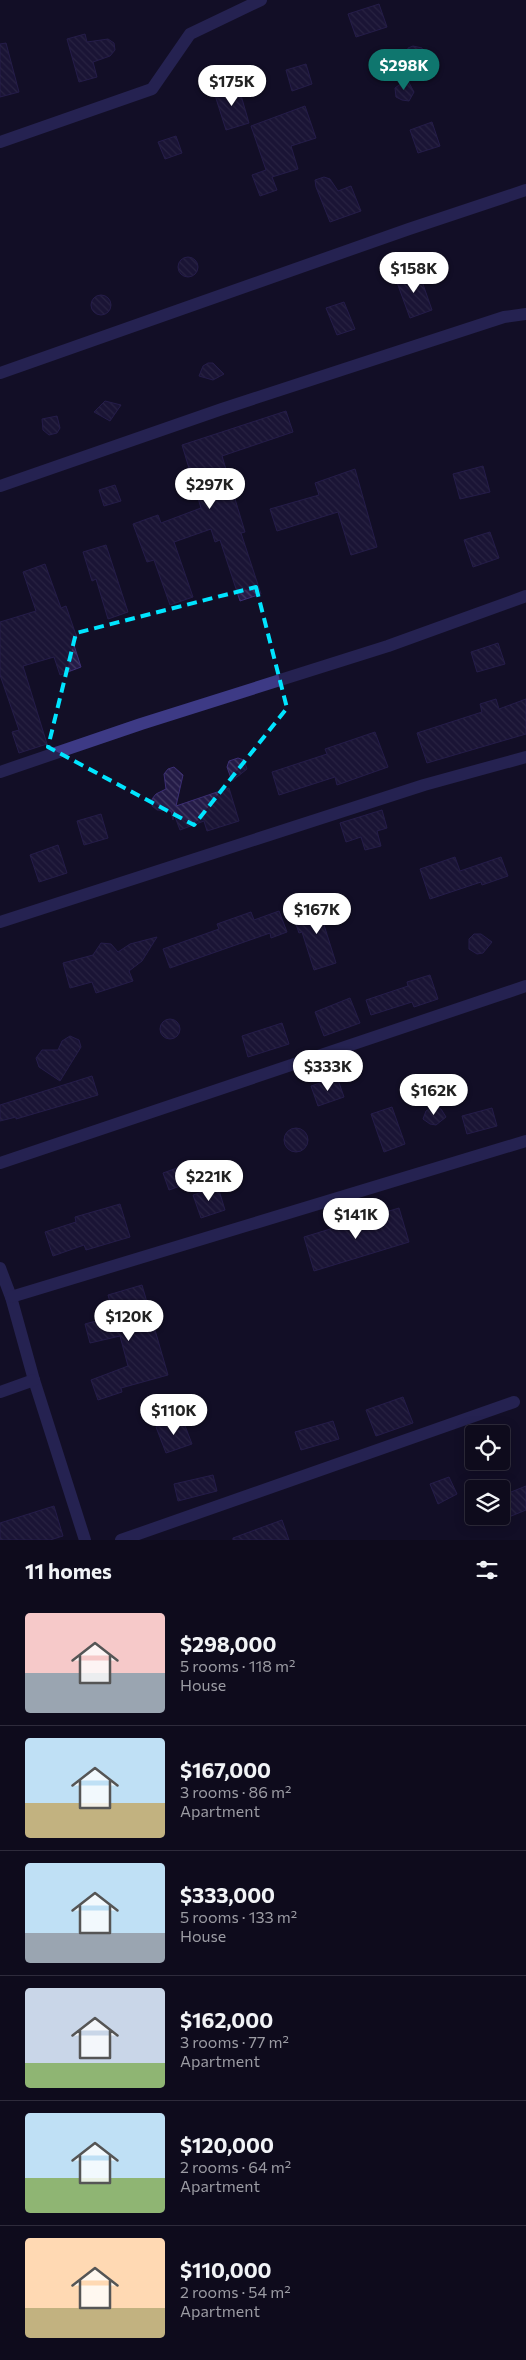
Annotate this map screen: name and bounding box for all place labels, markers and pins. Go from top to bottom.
pin: $298K [369,48,439,91]
pin: $175K [197,64,267,107]
pin: $158K [379,252,449,294]
pin: $297K [175,468,245,510]
pin: $167K [282,892,352,935]
pin: $333K [293,1050,363,1092]
pin: $162K [399,1074,469,1116]
pin: $221K [174,1160,244,1202]
pin: $141K [321,1198,391,1240]
pin: $120K [94,1300,164,1342]
pin: $110K [139,1394,209,1436]

